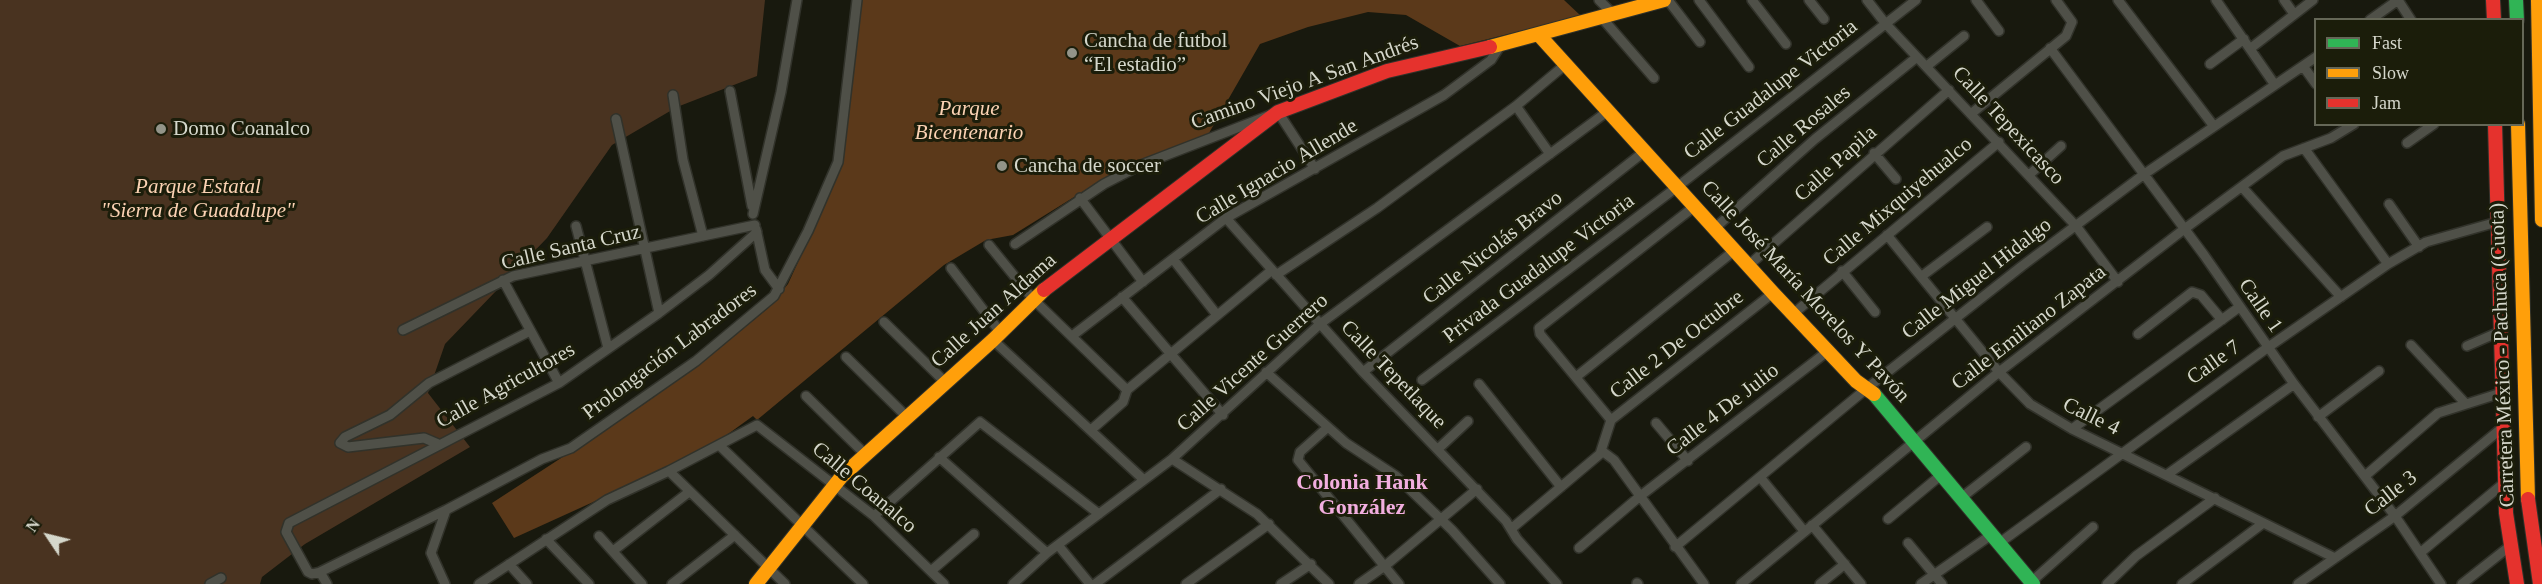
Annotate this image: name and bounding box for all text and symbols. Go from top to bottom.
street label: Calle Guadalupe Victoria [1679,14,1863,166]
legend [2314,18,2524,126]
place label: Cancha de futbol “El estadio” [1084,28,1227,78]
street label: Camino Viejo A San Andrés [1188,30,1422,136]
text: Fast [2372,33,2402,53]
marker: Cancha de futbol “El estadio” [1065,46,1079,60]
street label: Calle Tepexicasco [1947,61,2069,191]
text: Slow [2372,63,2409,83]
street label: Calle Rosales [1752,80,1856,174]
text: Jam [2372,93,2401,113]
park label: Parque Bicentenario [915,96,1023,146]
street label: Calle Ignacio Allende [1192,114,1362,230]
place label: Domo Coanalco [173,116,310,142]
street label: Calle Papila [1790,120,1882,208]
marker: Domo Coanalco [154,122,168,136]
street label: Calle Mixquiyehualco [1818,132,1978,272]
place label: Cancha de soccer [1014,153,1161,179]
marker: Cancha de soccer [995,159,1009,173]
park label: Parque Estatal "Sierra de Guadalupe" [101,174,295,224]
street label: Calle José María Morelos Y Pavón [1695,176,1915,408]
street label: Calle Nicolás Bravo [1418,186,1568,310]
street label: Privada Guadalupe Victoria [1438,189,1640,349]
street label: Carretera México - Pachuca (Cuota) [2485,202,2521,508]
street label: Calle Miguel Hidalgo [1897,213,2057,345]
street label: Calle Santa Cruz [499,220,643,276]
street label: Calle Juan Aldama [926,248,1062,374]
street label: Calle Emiliano Zapata [1947,260,2111,396]
street label: Calle 1 [2232,274,2288,338]
street label: Prolongación Labradores [578,278,762,426]
street label: Calle 2 De Octubre [1605,285,1749,405]
street label: Calle Vicente Guerrero [1172,289,1334,437]
street label: Calle Tepetlaque [1335,315,1451,435]
street label: Calle 7 [2182,335,2246,391]
street label: Calle Agricultores [432,338,580,434]
street label: Calle 4 De Julio [1662,358,1784,462]
street label: Calle 4 [2058,393,2124,441]
street label: Calle Coanalco [807,437,921,539]
street label: Calle 3 [2360,466,2422,522]
district label: Colonia Hank González [1296,470,1428,522]
north arrow [18,506,78,566]
text: N [23,516,43,535]

